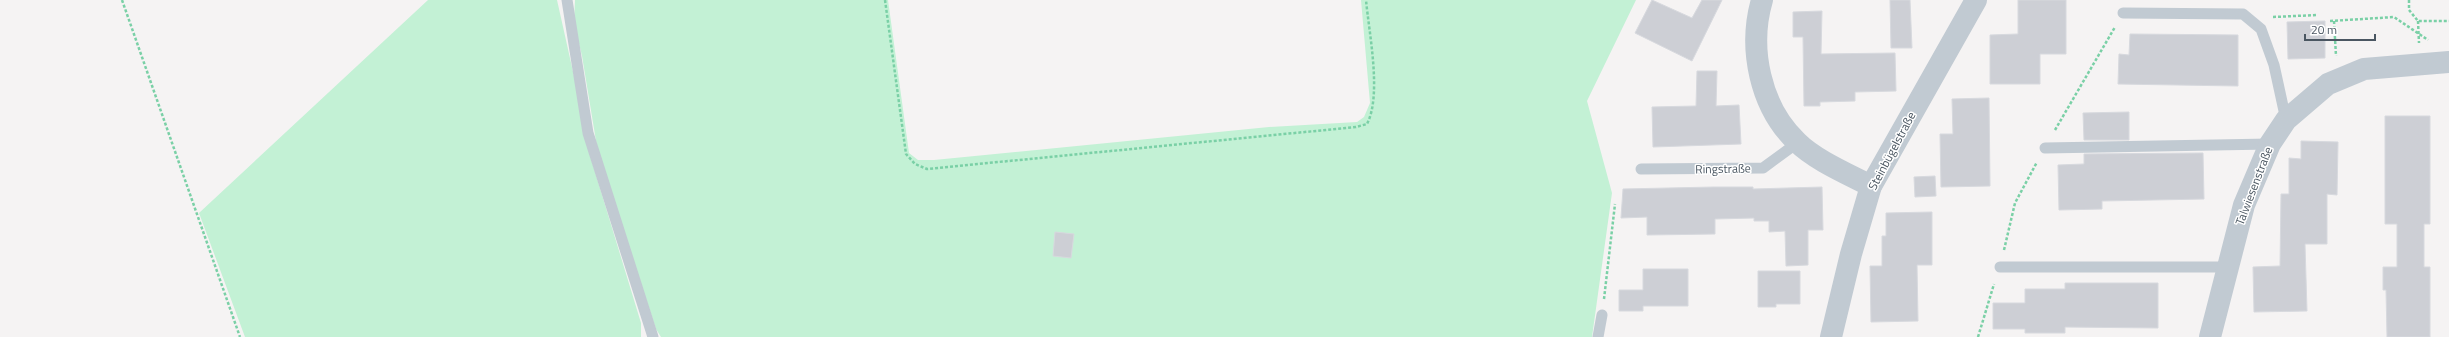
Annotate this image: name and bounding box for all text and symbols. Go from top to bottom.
scale bar [2305,16,2375,42]
text: 20 m [2311,20,2337,39]
street label: Steinbügelstraße [1863,108,1920,193]
street label: Talwiesenstraße [2230,144,2277,228]
street label: Ringstraße [1695,159,1751,178]

